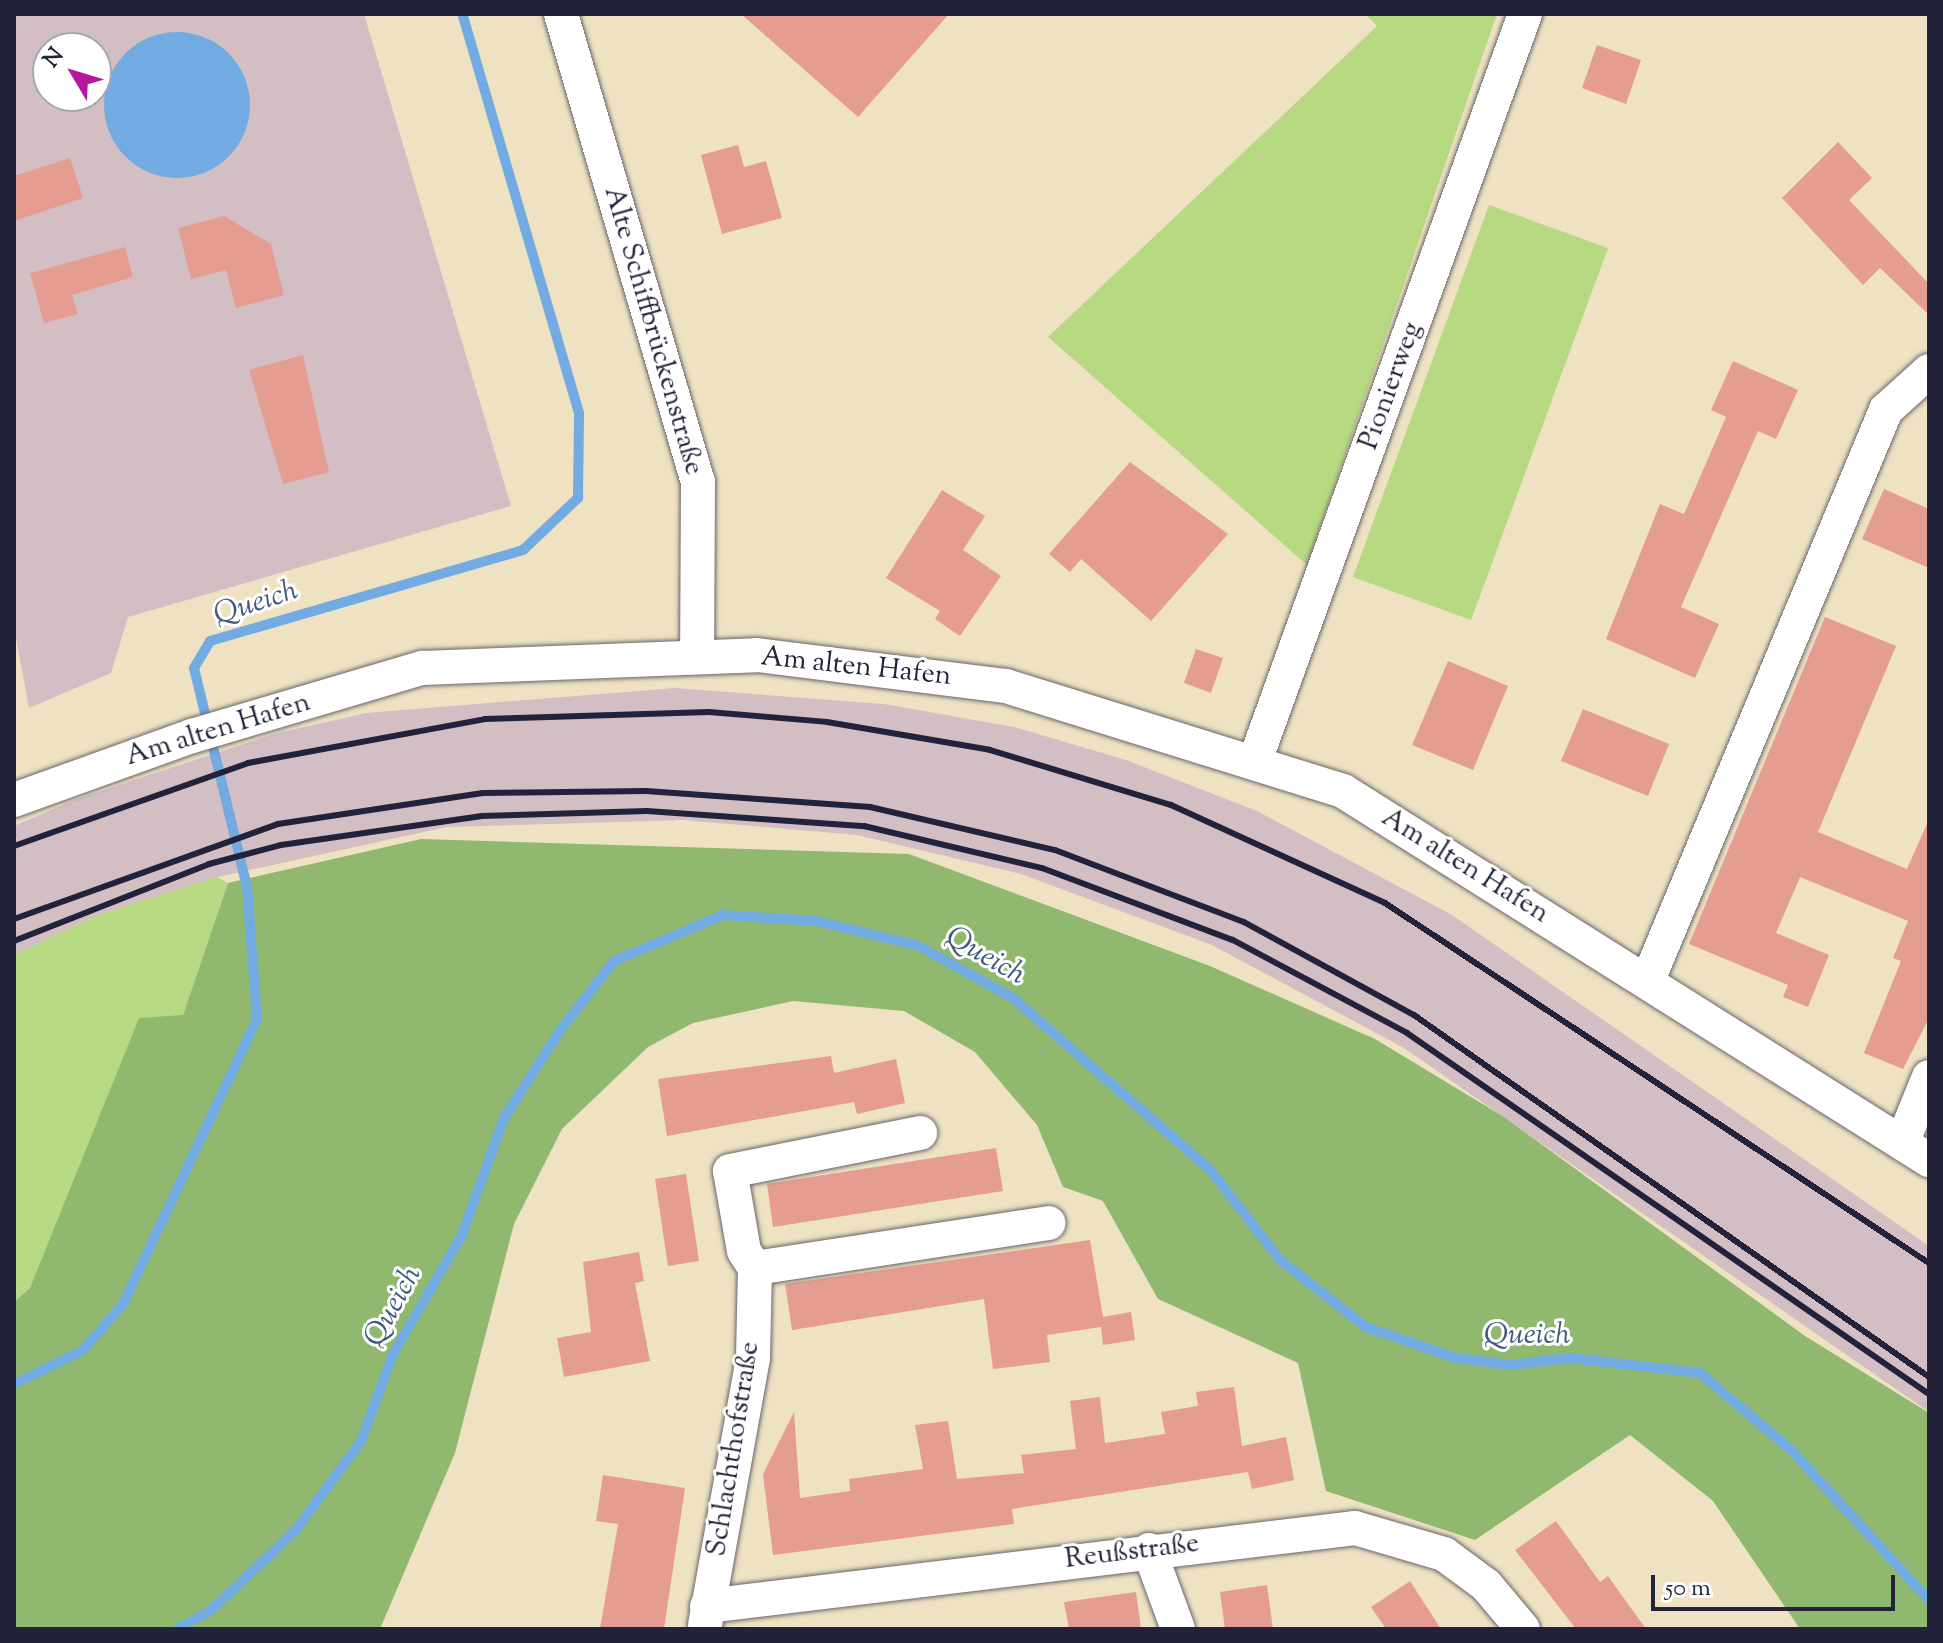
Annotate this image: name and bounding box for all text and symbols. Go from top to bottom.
north arrow [32,32,112,112]
text: N [37,42,73,75]
street label: Alte Schiffbrückenstraße [596,183,710,479]
street label: Pionierweg [1352,318,1430,454]
water label: Queich [209,574,303,634]
street label: Am alten Hafen [759,640,953,694]
street label: Am alten Hafen [122,686,314,774]
street label: Am alten Hafen [1375,801,1555,931]
water label: Queich [939,920,1031,994]
water label: Queich [357,1261,431,1353]
water label: Queich [1484,1318,1570,1354]
street label: Schlachthofstraße [700,1339,768,1559]
street label: Reußstraße [1063,1527,1201,1577]
scale bar [1655,1559,1899,1609]
text: 50 m [1665,1572,1711,1606]

